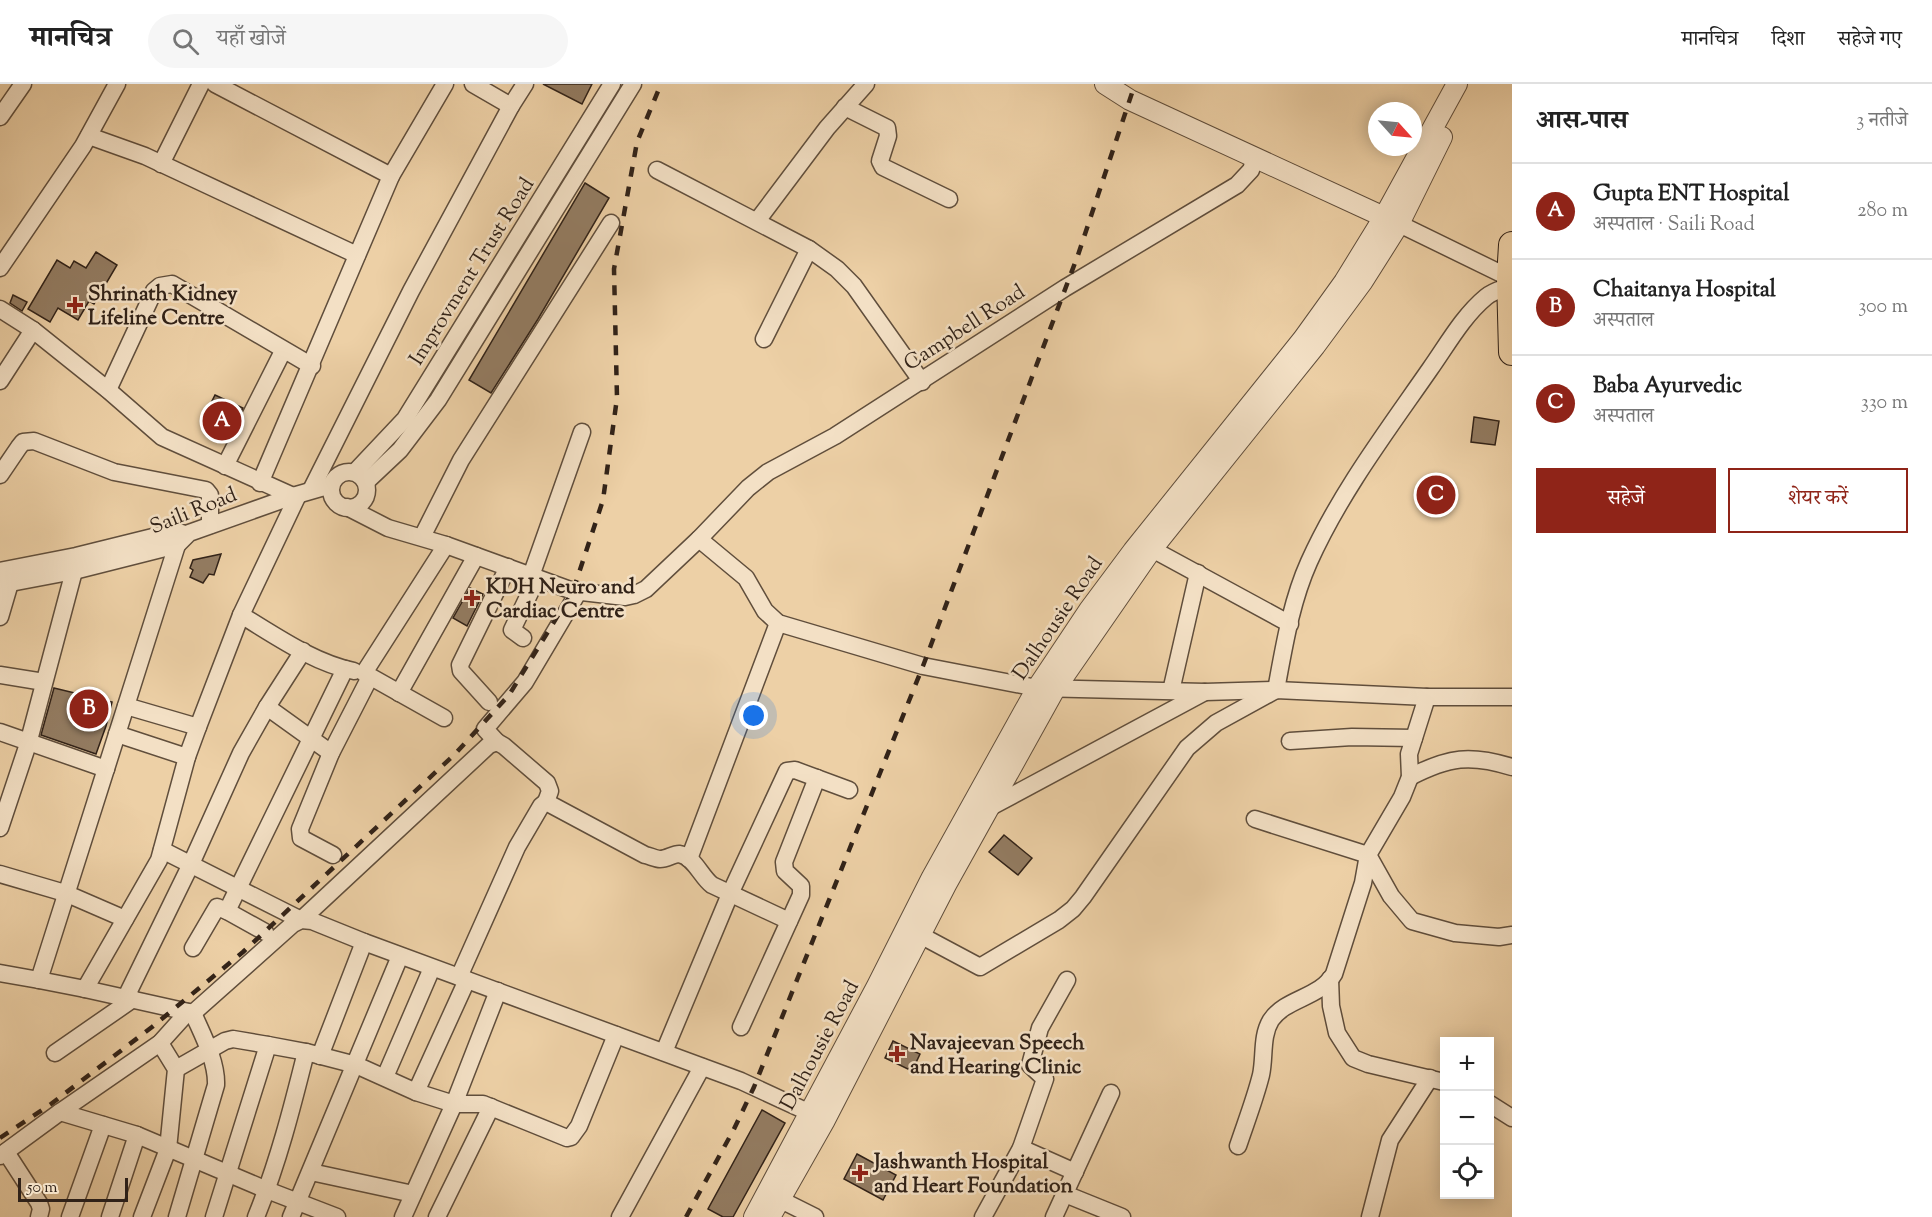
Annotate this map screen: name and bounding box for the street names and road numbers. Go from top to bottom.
street label: Improvment Trust Road [403,172,543,372]
street label: Campbell Road [898,278,1032,379]
street label: Saili Road [146,481,242,543]
street label: Dalhousie Road [1006,551,1111,687]
street label: Dalhousie Road [774,975,868,1116]

